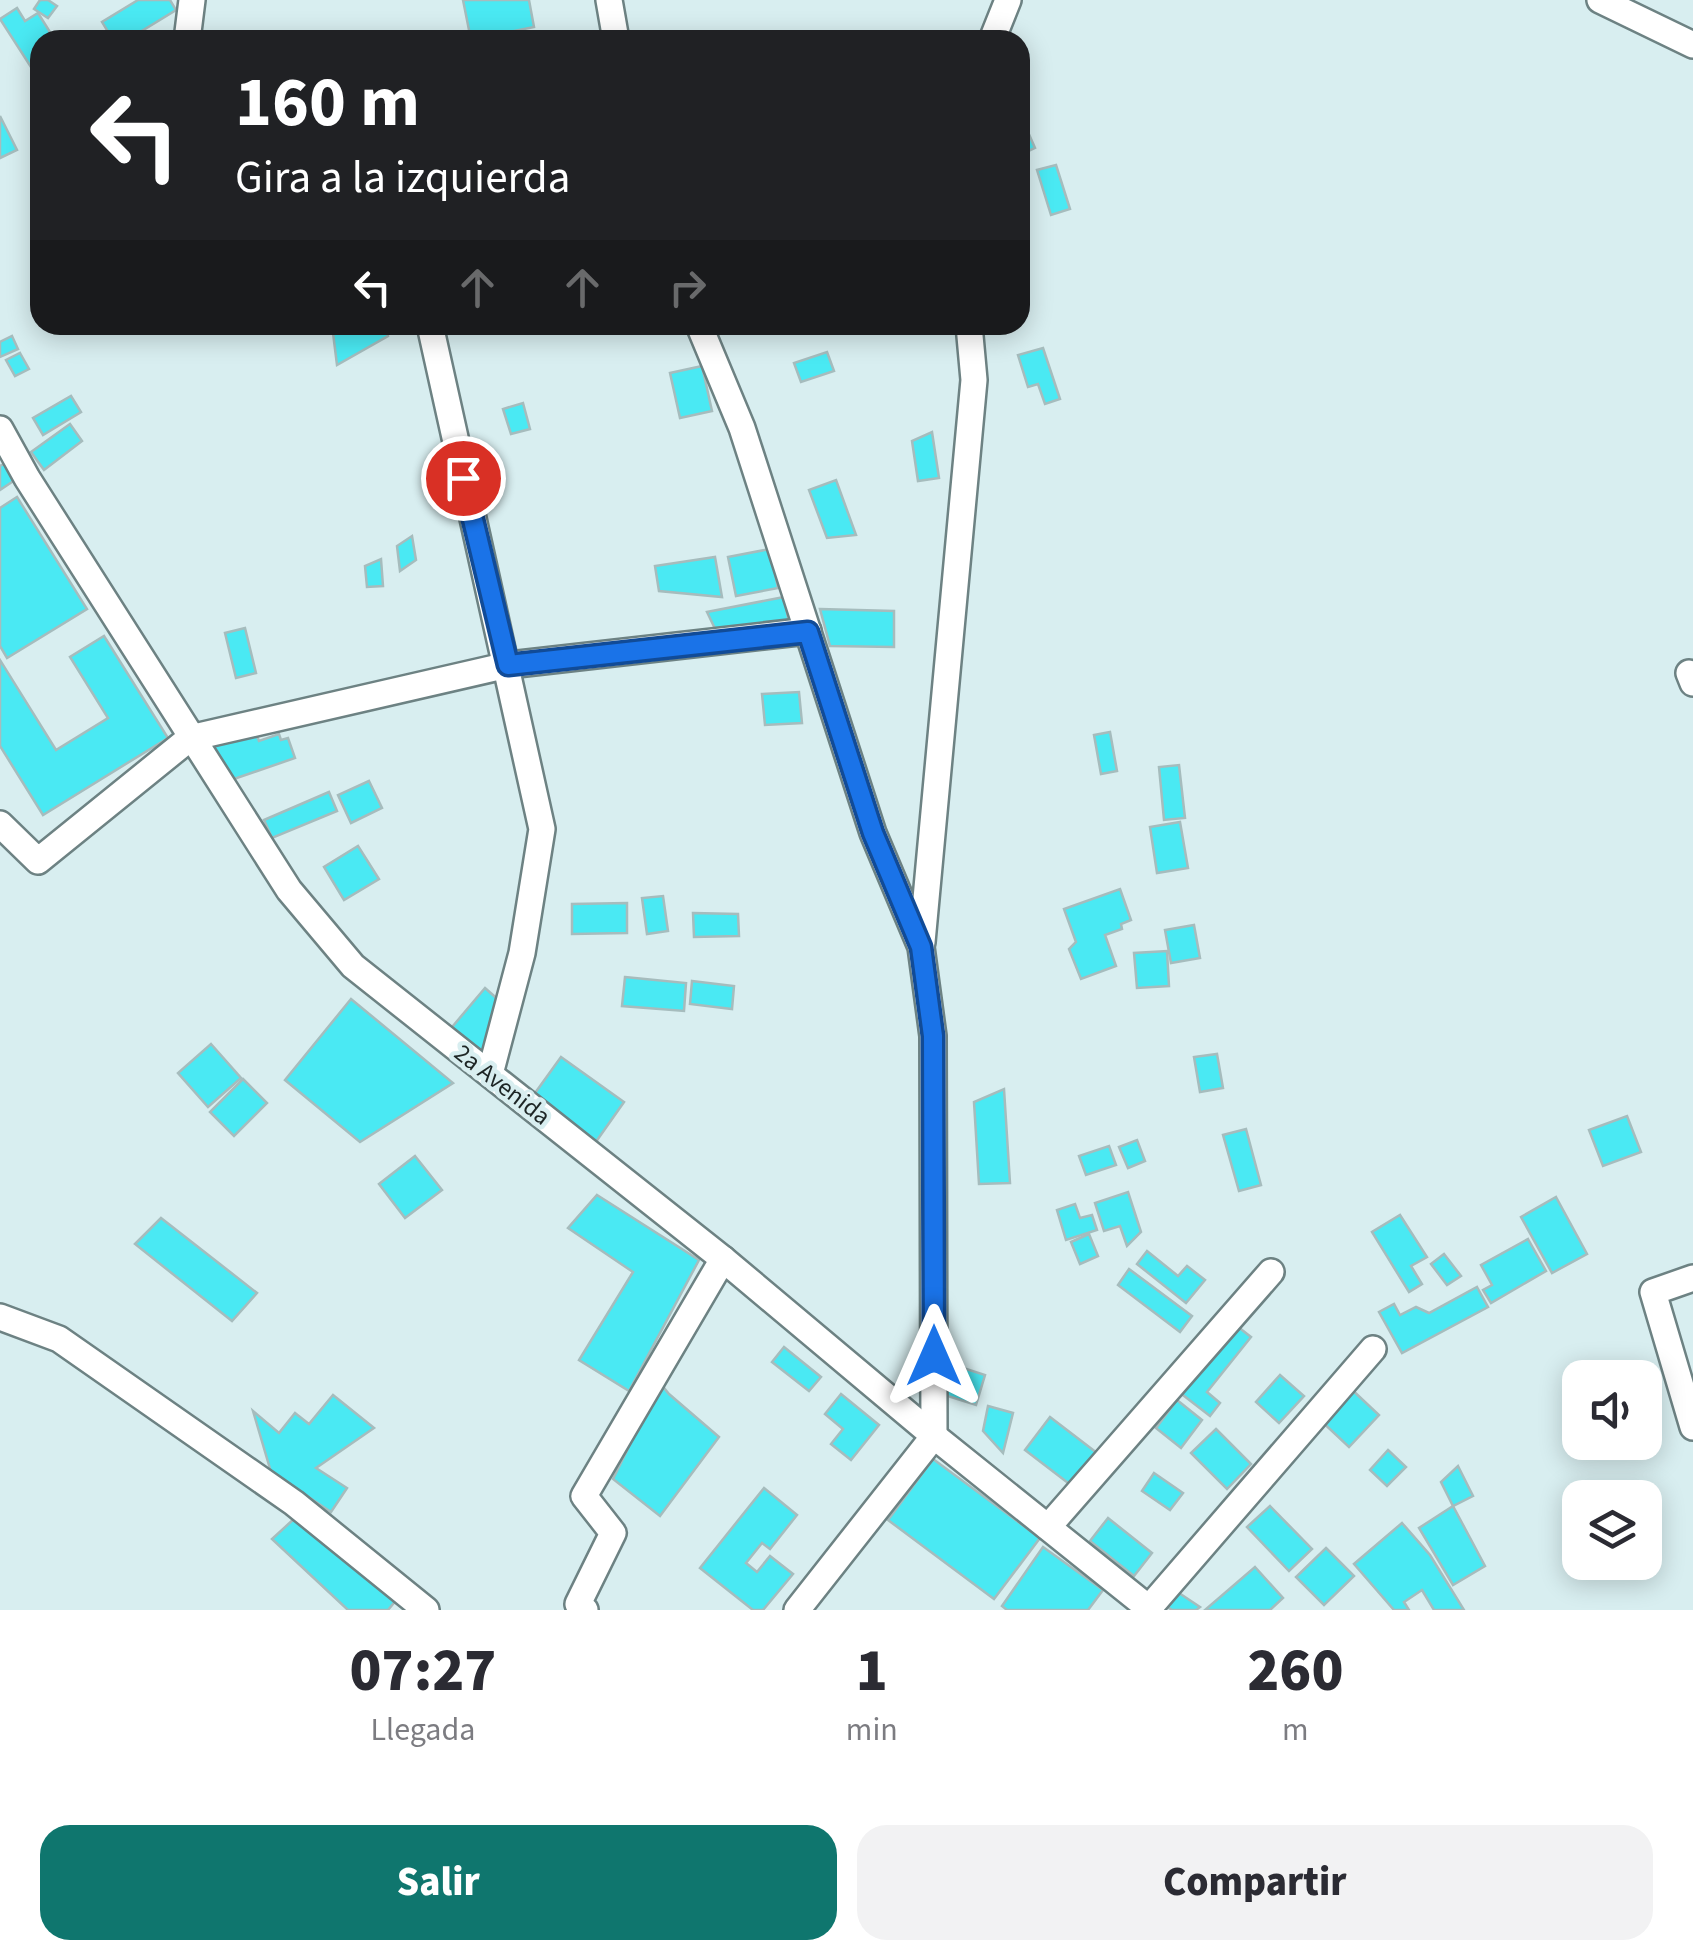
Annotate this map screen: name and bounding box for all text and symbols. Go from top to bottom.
text: 160 m [235,53,420,153]
icon: left [70,70,200,200]
text: Gira a la izquierda [235,146,570,210]
icon: left [345,260,400,315]
icon: ahead [450,260,505,315]
icon: ahead [555,260,610,315]
icon: right [660,260,715,315]
pin [421,436,506,521]
icon: arrive [436,451,491,506]
street label: 2a Avenida [447,1036,558,1134]
position arrow [882,1304,986,1408]
map controls [1562,1360,1662,1580]
button: sound [1562,1360,1662,1460]
button: layers [1562,1480,1662,1580]
text: 07:27 [350,1629,496,1714]
text: 1 [856,1629,888,1714]
text: 260 [1247,1629,1343,1714]
text: Llegada [370,1707,475,1753]
text: min [846,1707,898,1753]
text: m [1282,1707,1309,1753]
button: Salir [40,1825,837,1940]
button: Compartir [857,1825,1653,1940]

